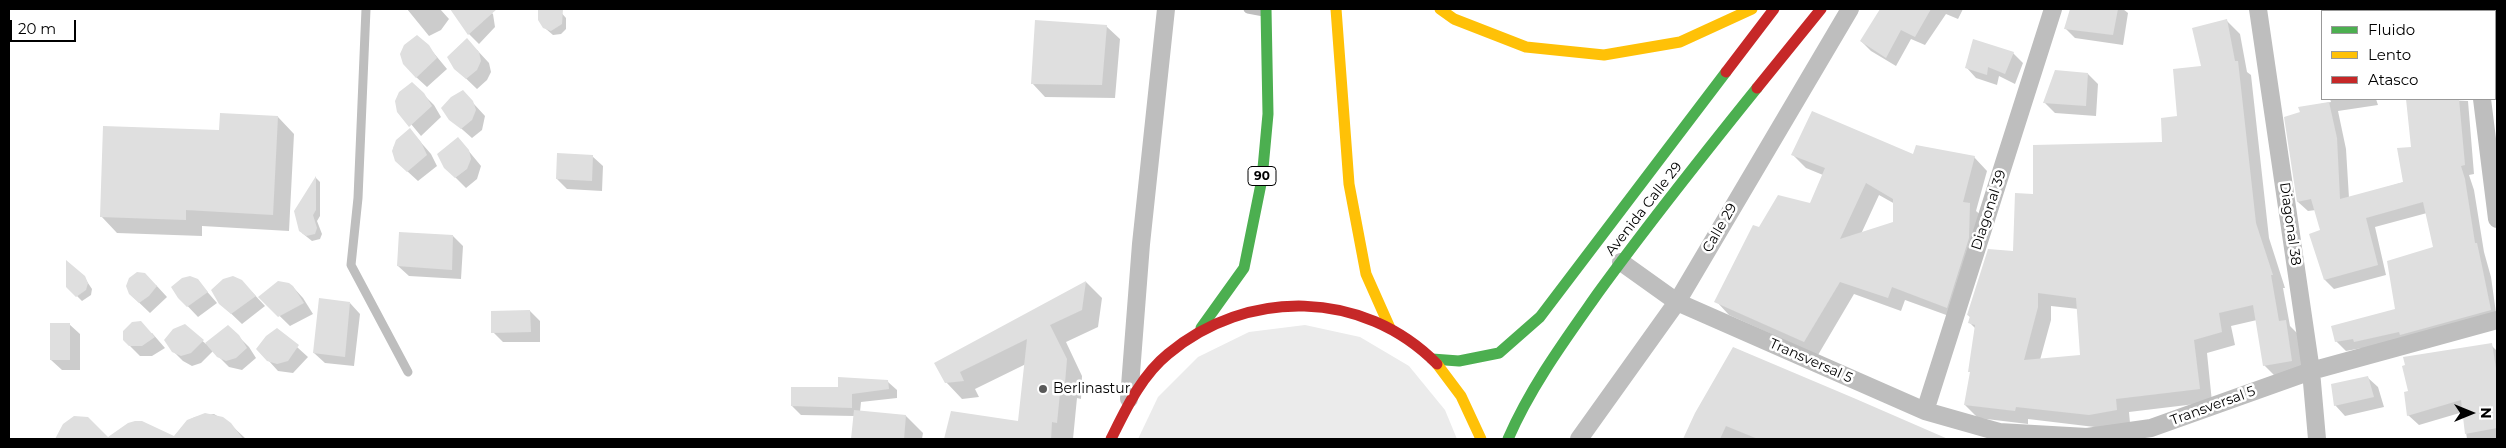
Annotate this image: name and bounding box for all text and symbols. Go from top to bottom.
scale bar [12,10,79,42]
legend [2321,10,2496,100]
text: 20 m [18,19,56,38]
text: Fluido [2368,20,2415,39]
text: Lento [2368,45,2411,64]
text: Atasco [2368,70,2418,89]
street label: Avenida Calle 29 [1602,159,1686,259]
road number: 90 [1248,167,1276,186]
street label: Diagonal 39 [1968,168,2010,252]
street label: Diagonal 38 [2276,181,2304,267]
street label: Calle 29 [1699,200,1741,256]
street label: Transversal 5 [1767,335,1855,387]
place label: Berlinastur [1053,381,1130,397]
marker: Berlinastur [1037,383,1049,395]
street label: Transversal 5 [2168,383,2258,429]
north arrow [2446,388,2496,438]
text: N [2477,407,2495,419]

